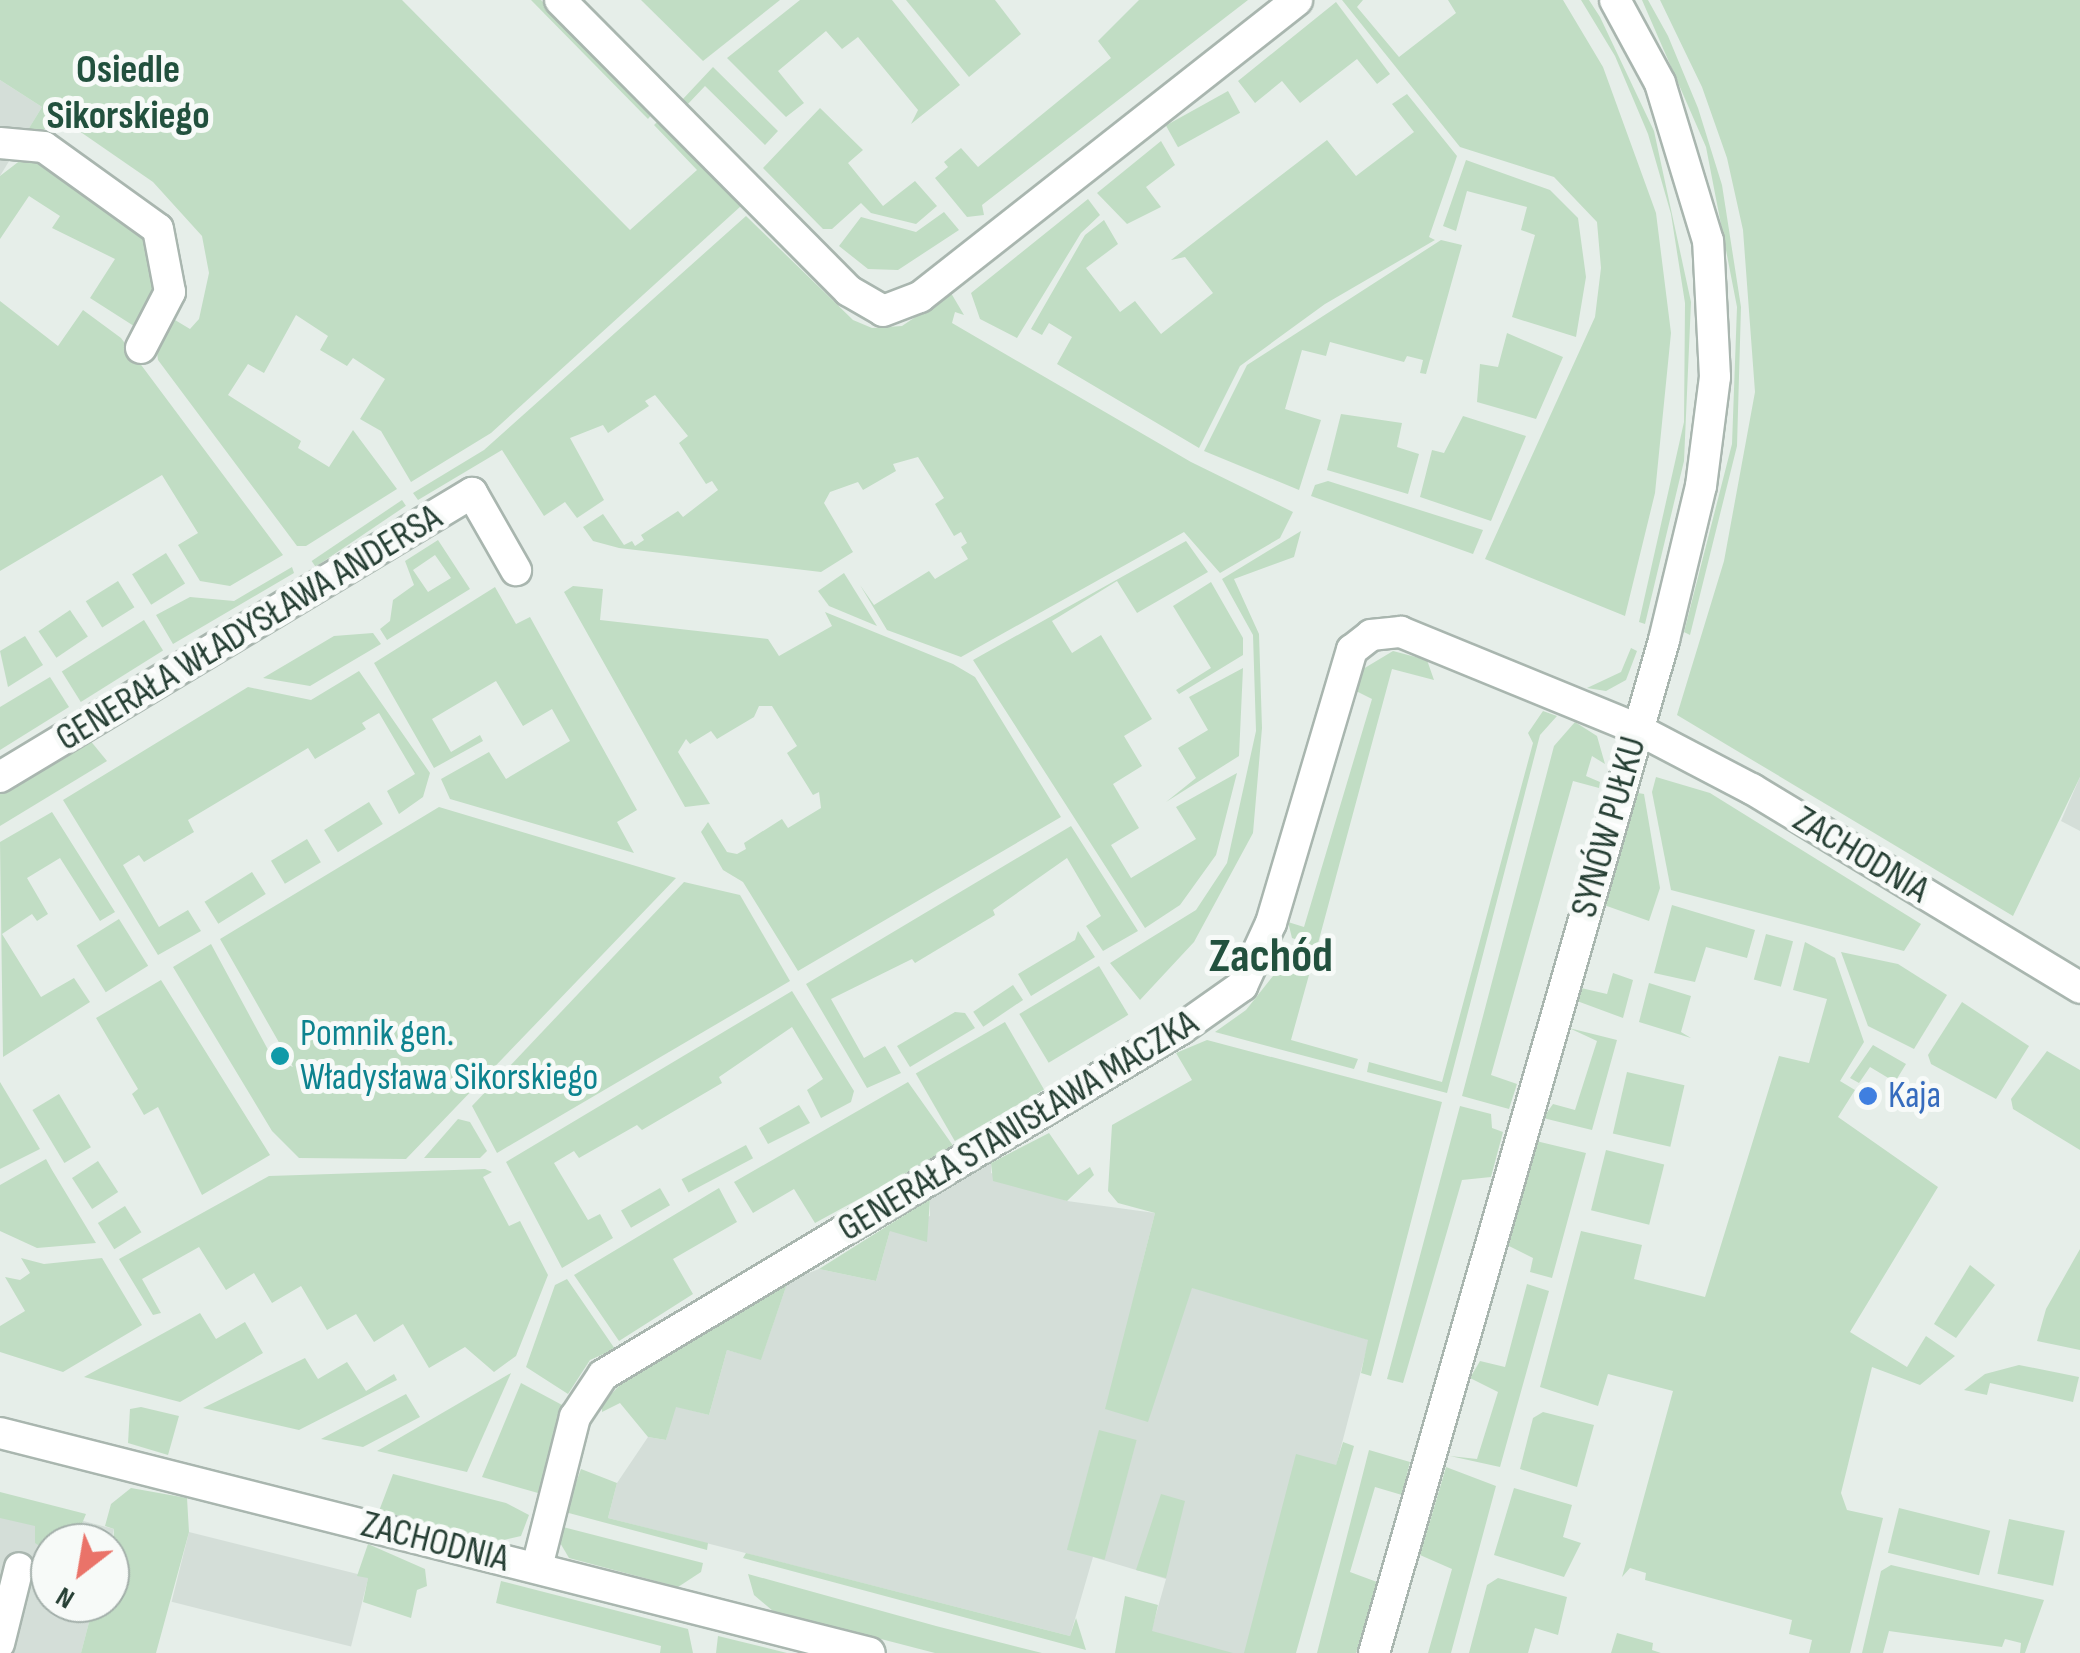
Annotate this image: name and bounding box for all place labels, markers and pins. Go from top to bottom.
place label: Pomnik gen. Władysława Sikorskiego [300,1011,598,1100]
marker: Pomnik gen. Władysława Sikorskiego [269,1045,291,1067]
place label: Kaja [1888,1073,1941,1119]
marker: Kaja [1857,1085,1879,1107]

